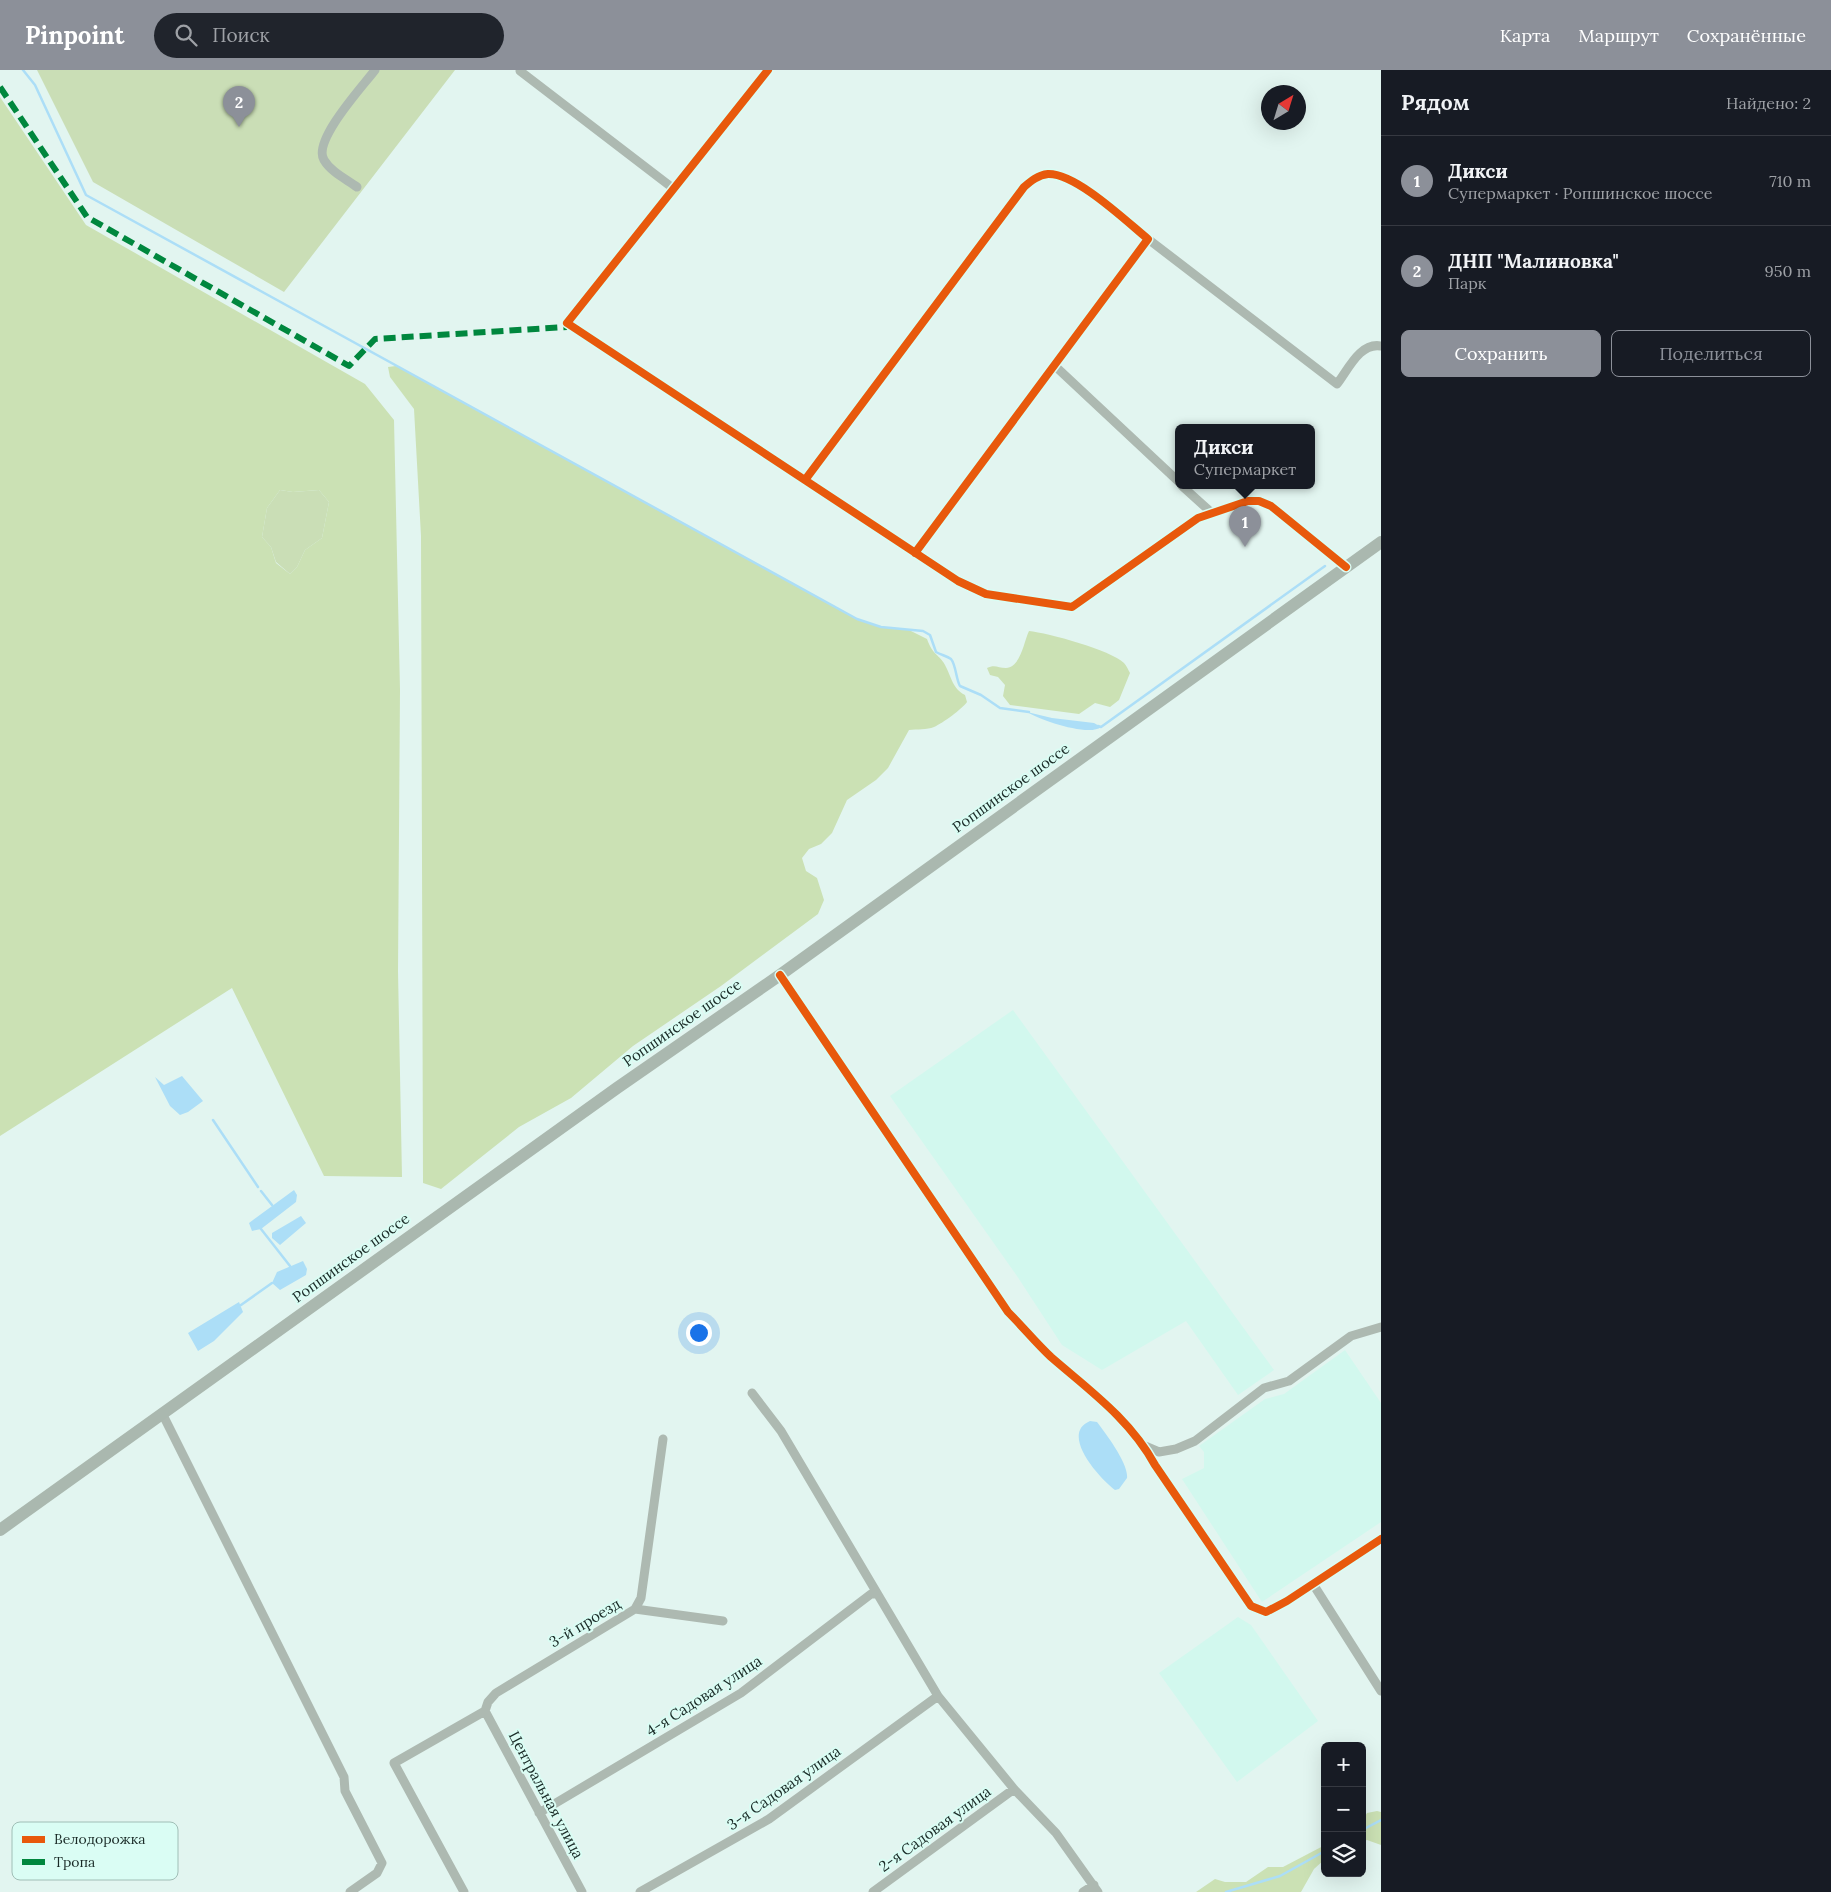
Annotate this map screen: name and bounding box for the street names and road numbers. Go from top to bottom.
street label: Ропшинское шоссе [948,739,1073,836]
street label: Ропшинское шоссе [619,975,745,1071]
street label: Ропшинское шоссе [288,1209,413,1306]
street label: 3-й проезд [546,1594,624,1651]
street label: 4-я Садовая улица [642,1651,765,1740]
street label: Центральная улица [505,1728,588,1862]
street label: 3-я Садовая улица [723,1741,844,1834]
street label: 2-я Садовая улица [875,1781,995,1876]

